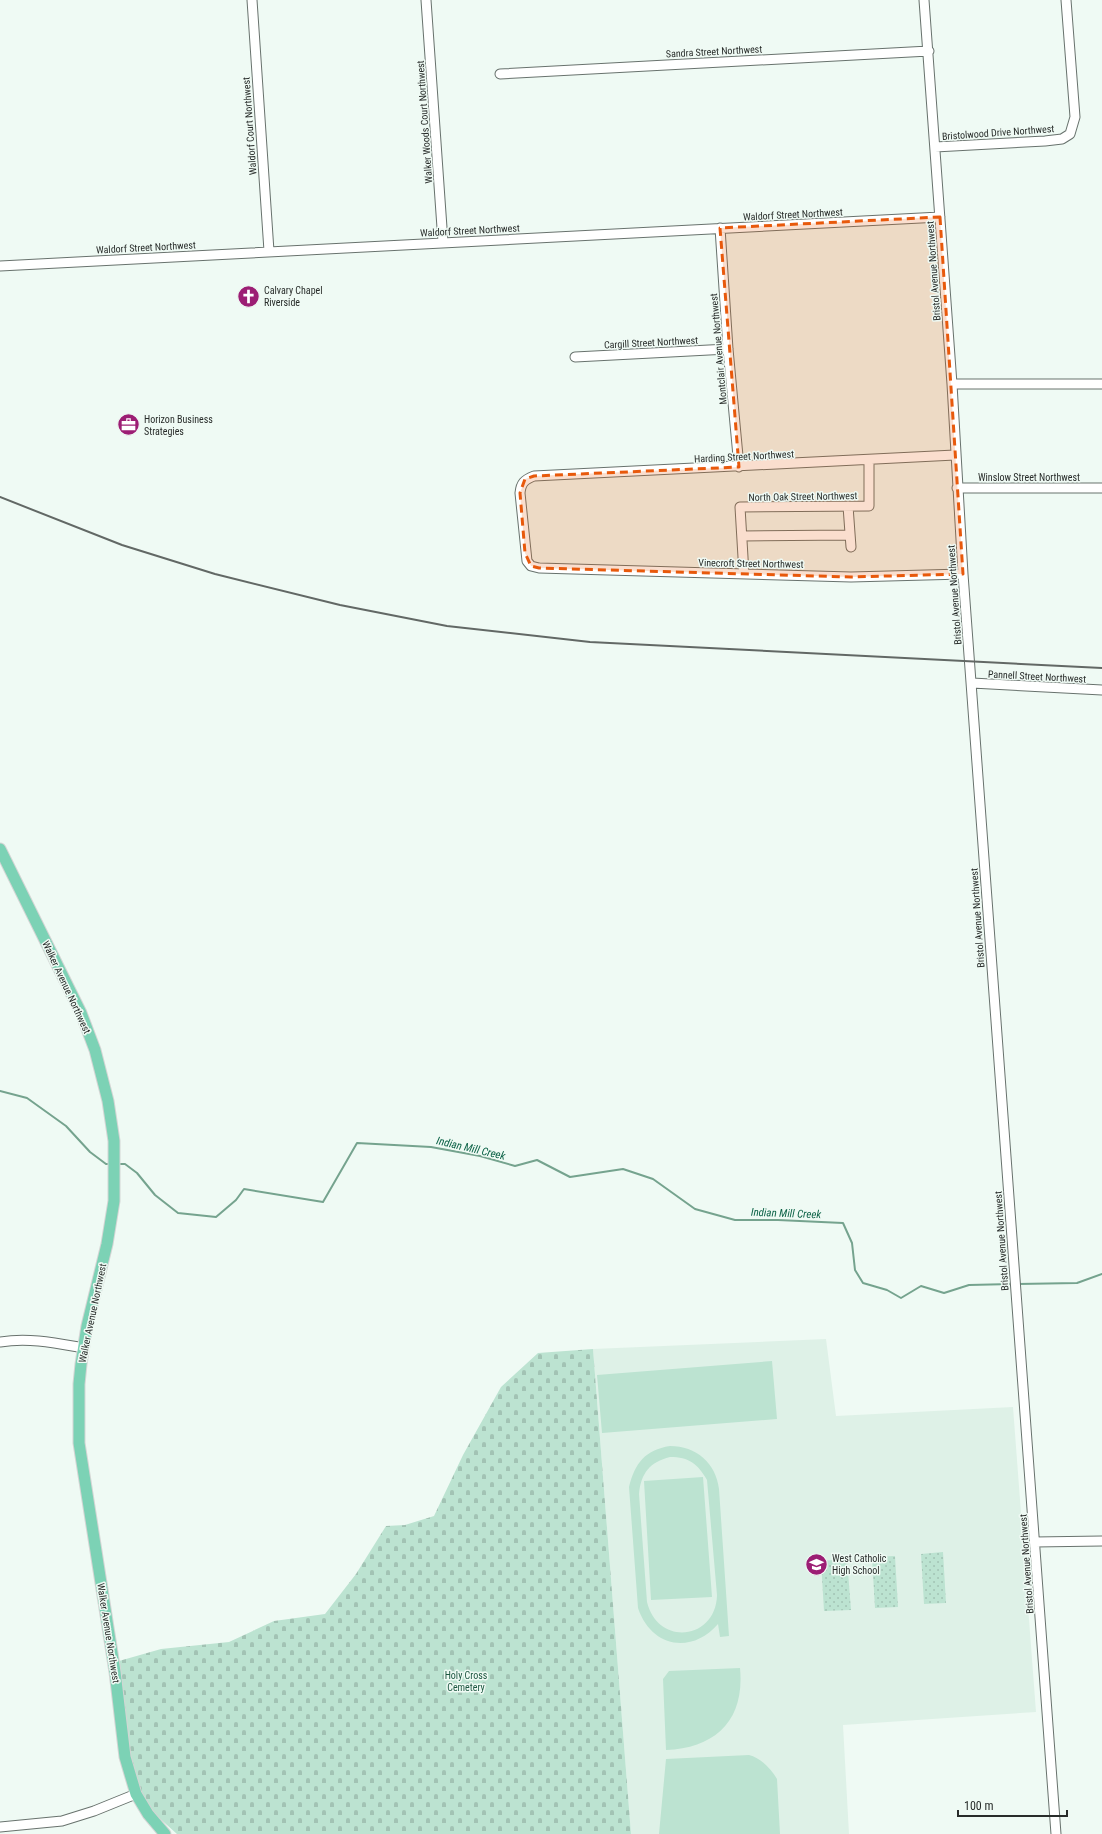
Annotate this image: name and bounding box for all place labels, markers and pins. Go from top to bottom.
church icon: Calvary Chapel Riverside [235,283,261,309]
place label: Calvary Chapel Riverside [264,285,323,308]
office icon: Horizon Business Strategies [115,412,141,438]
place label: Horizon Business Strategies [144,414,213,437]
school or university icon: West Catholic High School [804,1551,830,1577]
place label: West Catholic High School [832,1553,887,1576]

